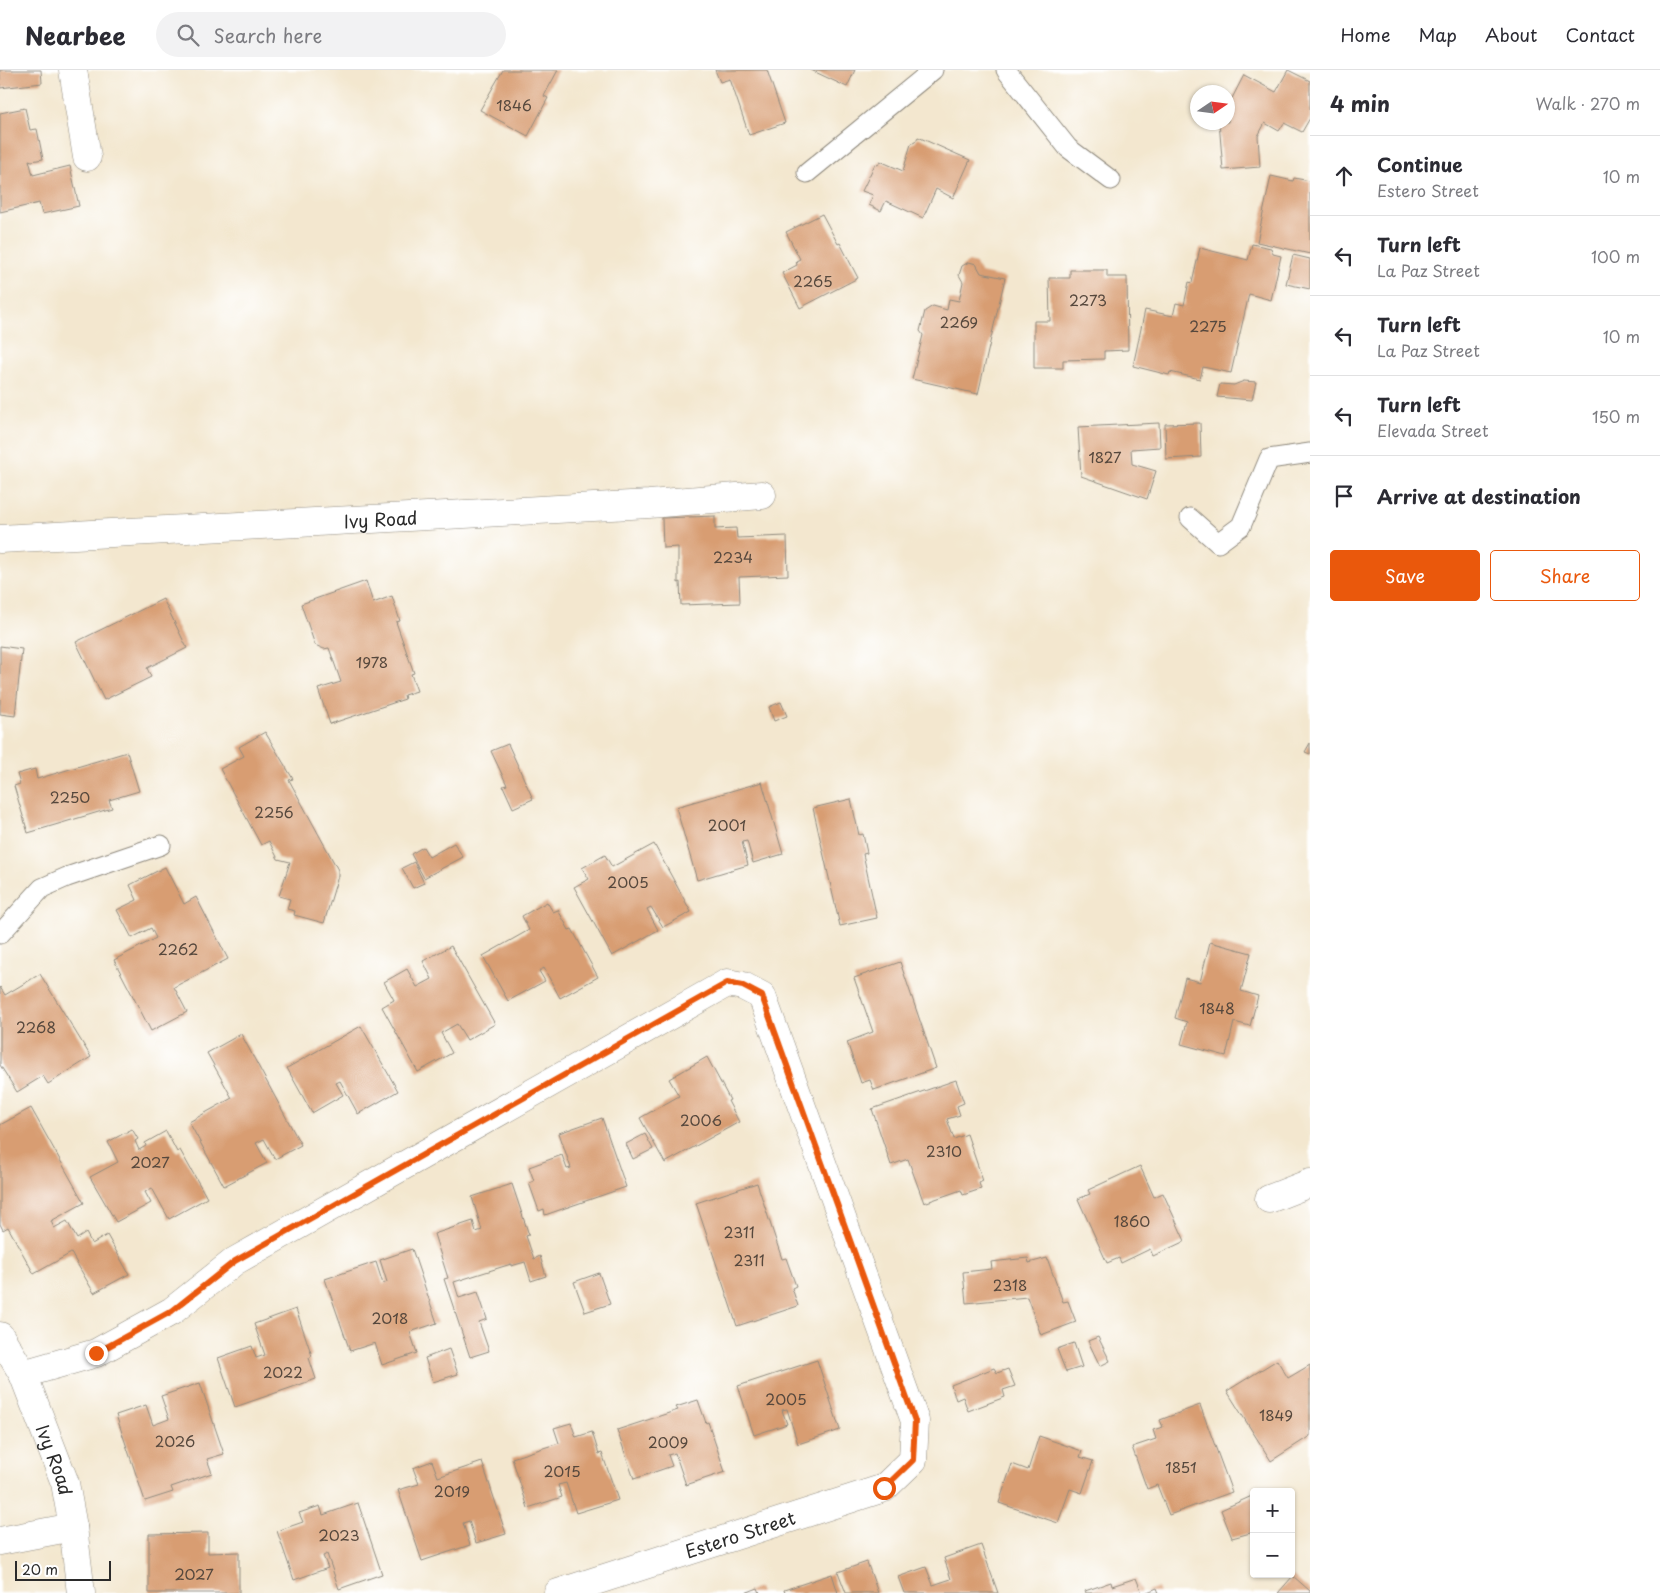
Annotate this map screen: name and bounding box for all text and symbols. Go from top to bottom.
search box [156,12,506,57]
text: Nearbee [25,17,126,53]
icon: search [174,21,202,49]
text: Search here [214,21,322,49]
text: Home [1340,21,1390,48]
text: Map [1418,21,1457,48]
text: About [1485,21,1537,48]
text: Contact [1565,21,1635,48]
north arrow [1190,85,1235,130]
text: 4 min [1330,87,1390,119]
text: Walk · 270 m [1536,91,1640,115]
house number: 1846 [496,93,532,116]
text: Continue [1377,150,1463,178]
icon: ahead [1330,162,1358,190]
text: 10 m [1603,164,1640,188]
text: Estero Street [1377,178,1479,202]
text: Turn left [1377,230,1461,258]
icon: left [1330,242,1358,270]
text: 100 m [1591,244,1640,268]
text: La Paz Street [1377,258,1480,282]
house number: 2265 [793,269,833,292]
house number: 2273 [1069,288,1107,311]
house number: 2269 [940,310,978,333]
text: Turn left [1377,310,1461,338]
house number: 2275 [1189,314,1227,337]
icon: left [1330,322,1358,350]
text: 10 m [1603,324,1640,348]
text: La Paz Street [1377,338,1480,362]
text: Turn left [1377,390,1461,418]
icon: left [1330,402,1358,430]
text: 150 m [1592,404,1640,428]
text: Elevada Street [1377,418,1489,442]
house number: 1827 [1088,445,1122,468]
icon: arrive [1330,482,1358,510]
text: Arrive at destination [1377,482,1581,510]
street label: Ivy Road [343,503,418,534]
house number: 2234 [713,545,753,568]
button: Save [1330,550,1480,601]
button: Share [1490,550,1640,601]
house number: 1978 [356,650,388,673]
house number: 2250 [50,785,90,808]
house number: 2256 [254,800,294,823]
house number: 2001 [708,813,746,836]
house number: 2005 [607,870,649,893]
house number: 2262 [158,937,198,960]
house number: 1848 [1199,996,1235,1019]
house number: 2268 [16,1015,56,1038]
house number: 2006 [680,1108,722,1131]
house number: 2310 [926,1139,962,1162]
house number: 2027 [130,1150,170,1173]
house number: 1860 [1114,1209,1150,1232]
house number: 2311 [723,1220,755,1243]
house number: 2311 [733,1248,765,1271]
house number: 2318 [993,1273,1027,1296]
house number: 2018 [372,1306,408,1329]
route end [85,1342,108,1365]
house number: 2022 [263,1360,303,1383]
house number: 2005 [765,1387,807,1410]
house number: 1849 [1259,1403,1293,1426]
street label: Ivy Road [30,1420,80,1497]
house number: 2026 [155,1429,195,1452]
house number: 2009 [648,1430,688,1453]
house number: 1851 [1165,1455,1197,1478]
house number: 2015 [543,1459,581,1482]
route start [873,1477,896,1500]
house number: 2019 [434,1479,470,1502]
map controls [1250,1488,1295,1578]
button: + [1250,1488,1295,1533]
street label: Estero Street [681,1503,799,1565]
house number: 2023 [318,1523,360,1546]
button: − [1250,1533,1295,1578]
scale bar [15,1558,111,1581]
text: 20 m [22,1559,58,1580]
house number: 2027 [174,1562,214,1585]

